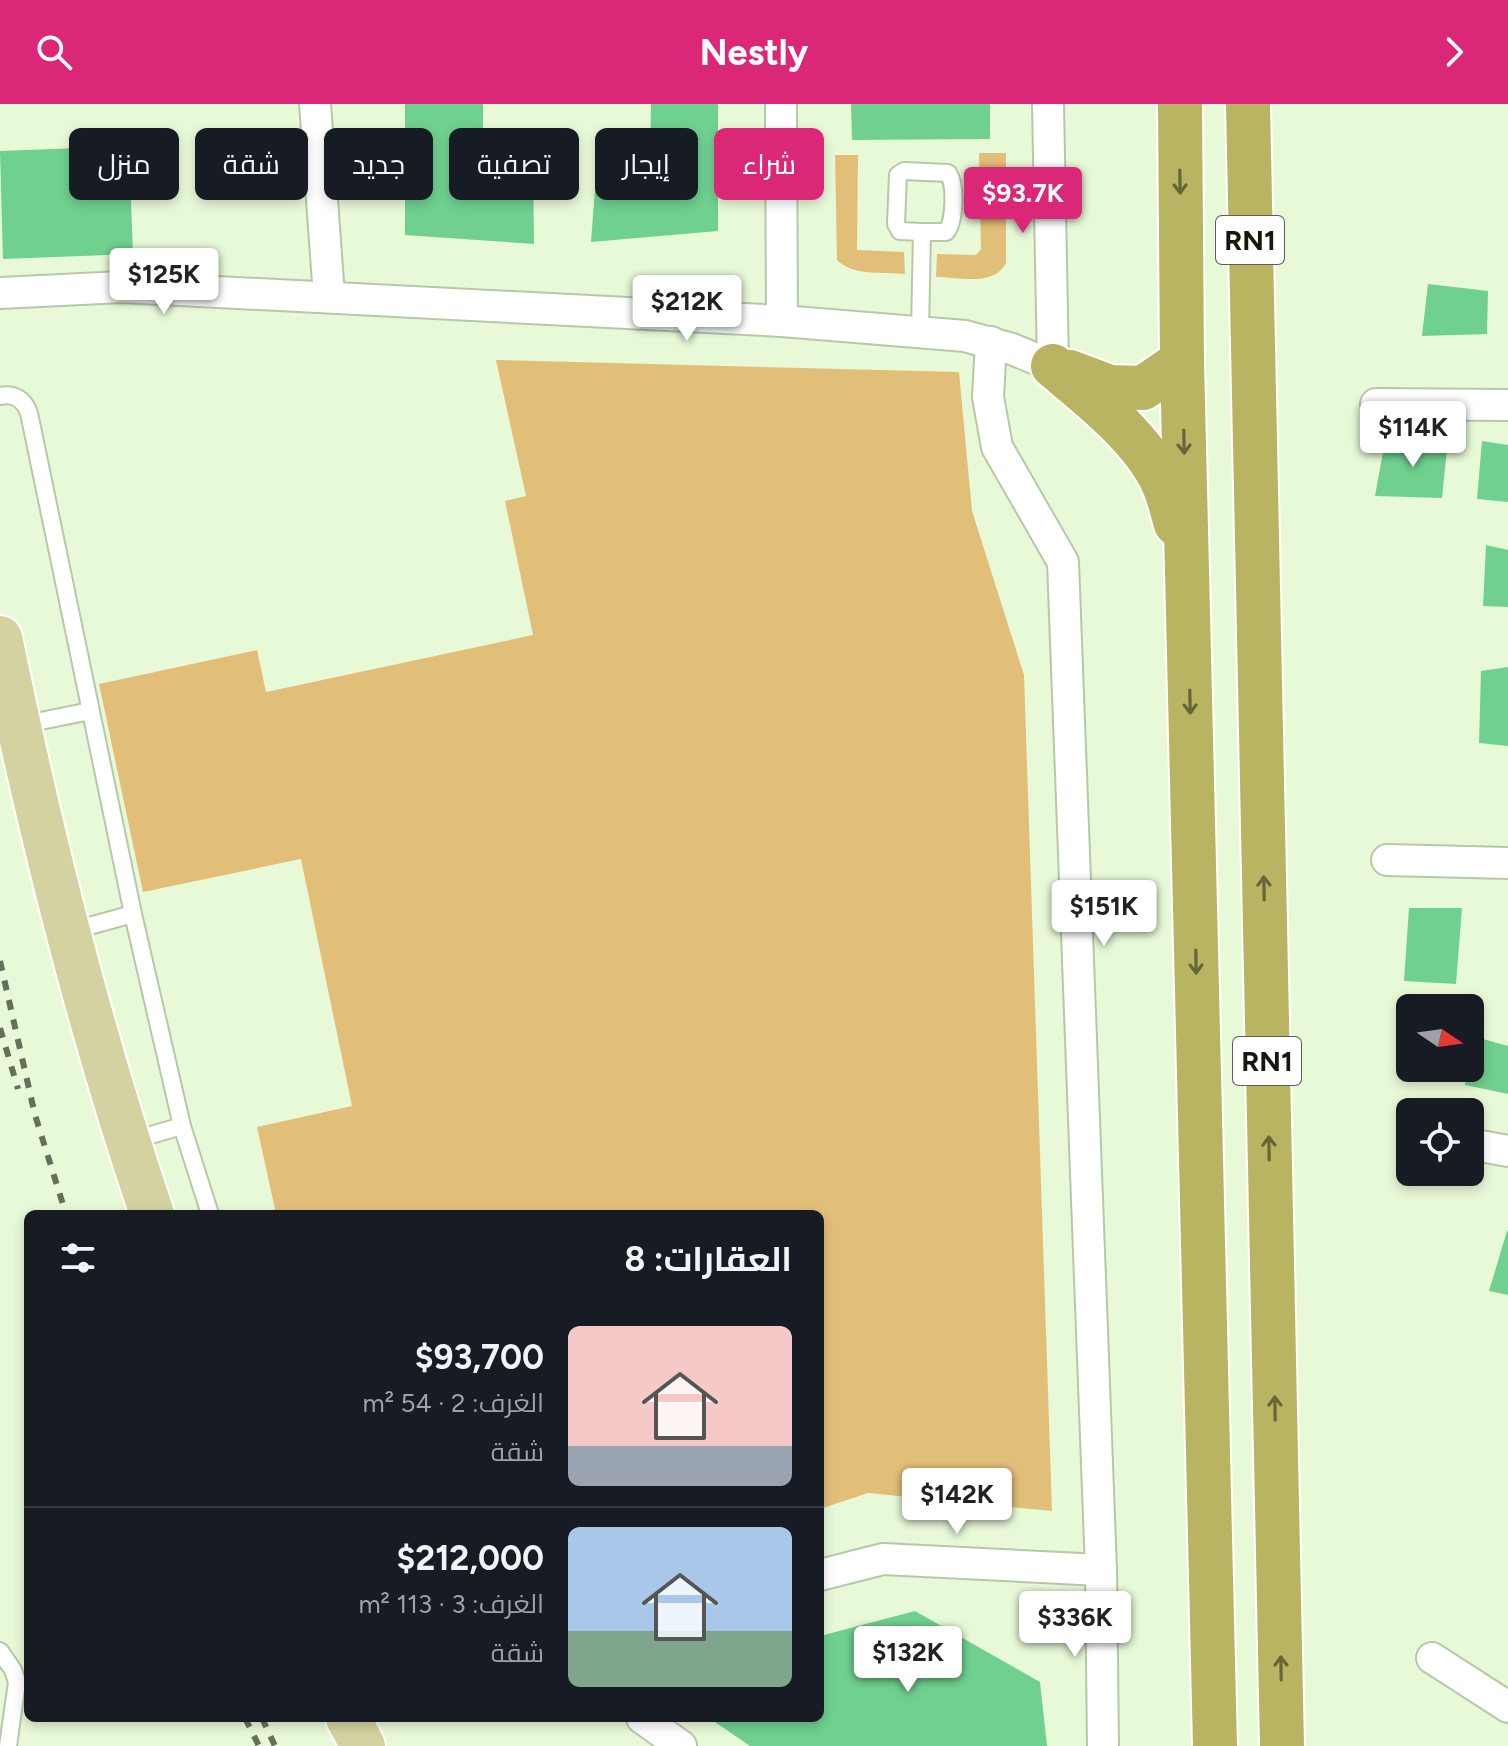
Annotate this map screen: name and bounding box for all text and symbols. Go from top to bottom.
icon: search [32,30,76,74]
icon: forward [1432,30,1476,74]
text: Nestly [700,31,808,74]
chip: منزل [69,128,179,200]
chip: شقة [195,128,308,200]
chip: جديد [324,128,433,200]
chip: تصفية [449,128,579,200]
chip: إيجار [595,128,698,200]
chip: شراء [714,128,824,200]
pin: $93.7K [958,167,1088,235]
one-way arrow [1172,168,1188,195]
text: $93.7K [982,177,1064,209]
road number: RN1 [1216,216,1284,264]
pin: $125K [108,248,220,316]
text: $125K [128,258,200,290]
pin: $212K [631,275,743,343]
text: $212K [651,285,723,317]
pin: $114K [1357,401,1469,469]
text: $114K [1378,411,1448,443]
one-way arrow [1176,428,1191,455]
one-way arrow [1182,688,1197,715]
one-way arrow [1256,875,1271,902]
pin: $151K [1048,880,1160,948]
text: $151K [1070,890,1138,922]
one-way arrow [1188,948,1204,975]
north arrow [1396,994,1484,1082]
map controls [1396,994,1484,1186]
road number: RN1 [1233,1037,1301,1085]
button: locate [1396,1098,1484,1186]
one-way arrow [1262,1135,1277,1162]
icon: filters [56,1236,100,1280]
text: العقارات: 8 [625,1239,792,1280]
text: $93,700 [415,1337,544,1378]
icon: home [632,1358,728,1454]
text: الغرف: 2 · 54 m² [363,1387,544,1419]
one-way arrow [1267,1395,1283,1422]
text: شقة [491,1436,544,1468]
pin: $142K [901,1468,1013,1536]
text: $142K [920,1478,994,1510]
text: $212,000 [397,1538,544,1579]
icon: home [632,1559,728,1655]
text: الغرف: 3 · 113 m² [358,1588,544,1620]
pin: $336K [1019,1591,1131,1659]
text: $336K [1037,1601,1113,1633]
pin: $132K [852,1626,964,1694]
text: $132K [872,1636,944,1668]
text: شقة [491,1637,544,1669]
one-way arrow [1273,1655,1288,1682]

